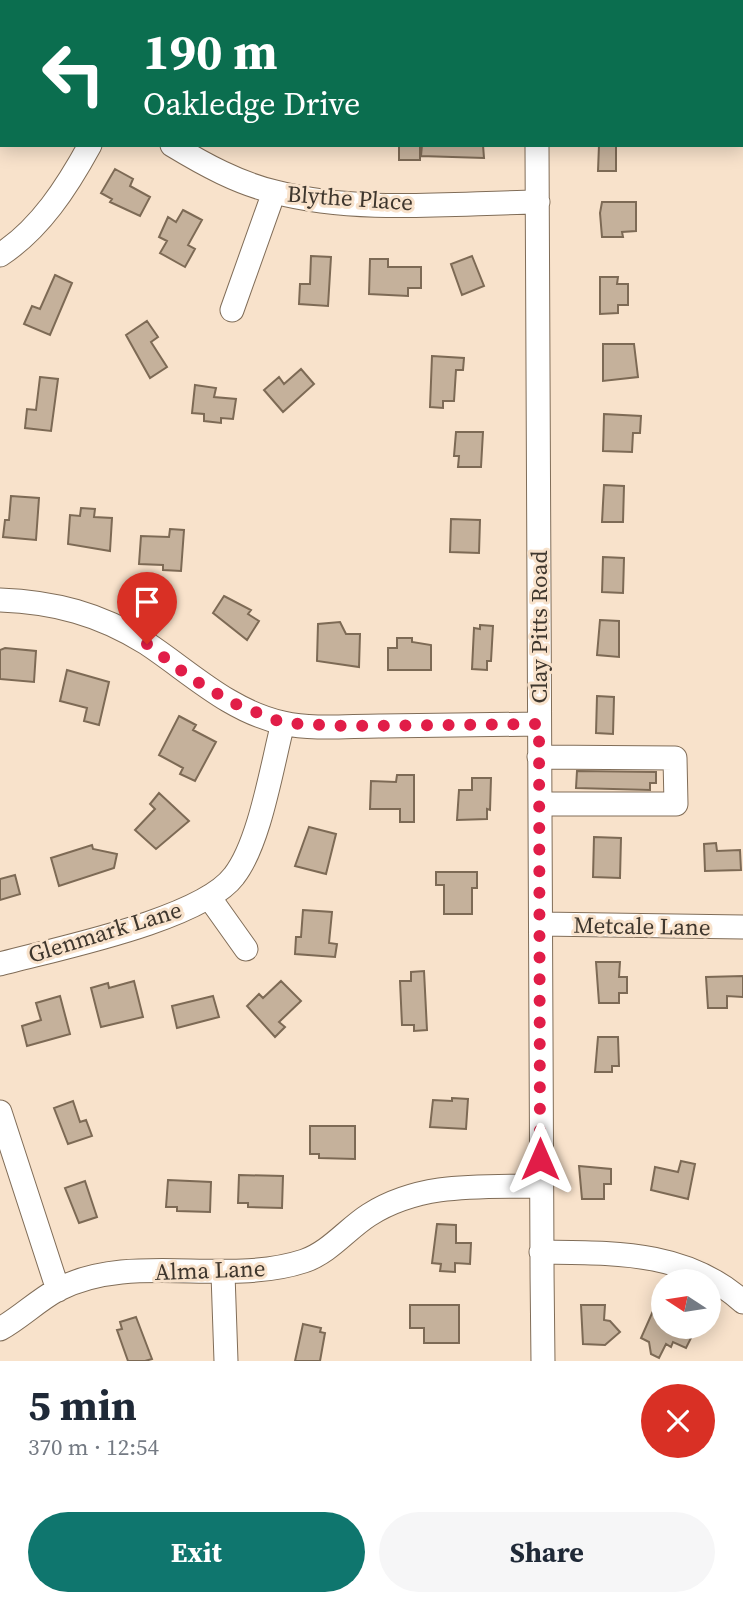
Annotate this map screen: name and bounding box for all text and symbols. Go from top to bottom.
text: 190 m [143,18,278,85]
icon: left [28,28,119,119]
text: Oakledge Drive [143,82,360,126]
street label: Blythe Place [286,178,414,218]
street label: Clay Pitts Road [523,551,555,704]
pin [117,572,177,644]
icon: arrive [128,583,166,621]
street label: Glenmark Lane [24,893,186,971]
street label: Metcale Lane [573,909,711,943]
position arrow [503,1122,577,1196]
street label: Alma Lane [154,1252,266,1288]
north arrow [651,1269,721,1339]
map controls [651,1269,721,1339]
text: 5 min [28,1376,137,1434]
button: close [641,1384,715,1458]
text: 370 m · 12:54 [28,1431,159,1463]
button: Exit [28,1512,365,1592]
button: Share [379,1512,715,1592]

